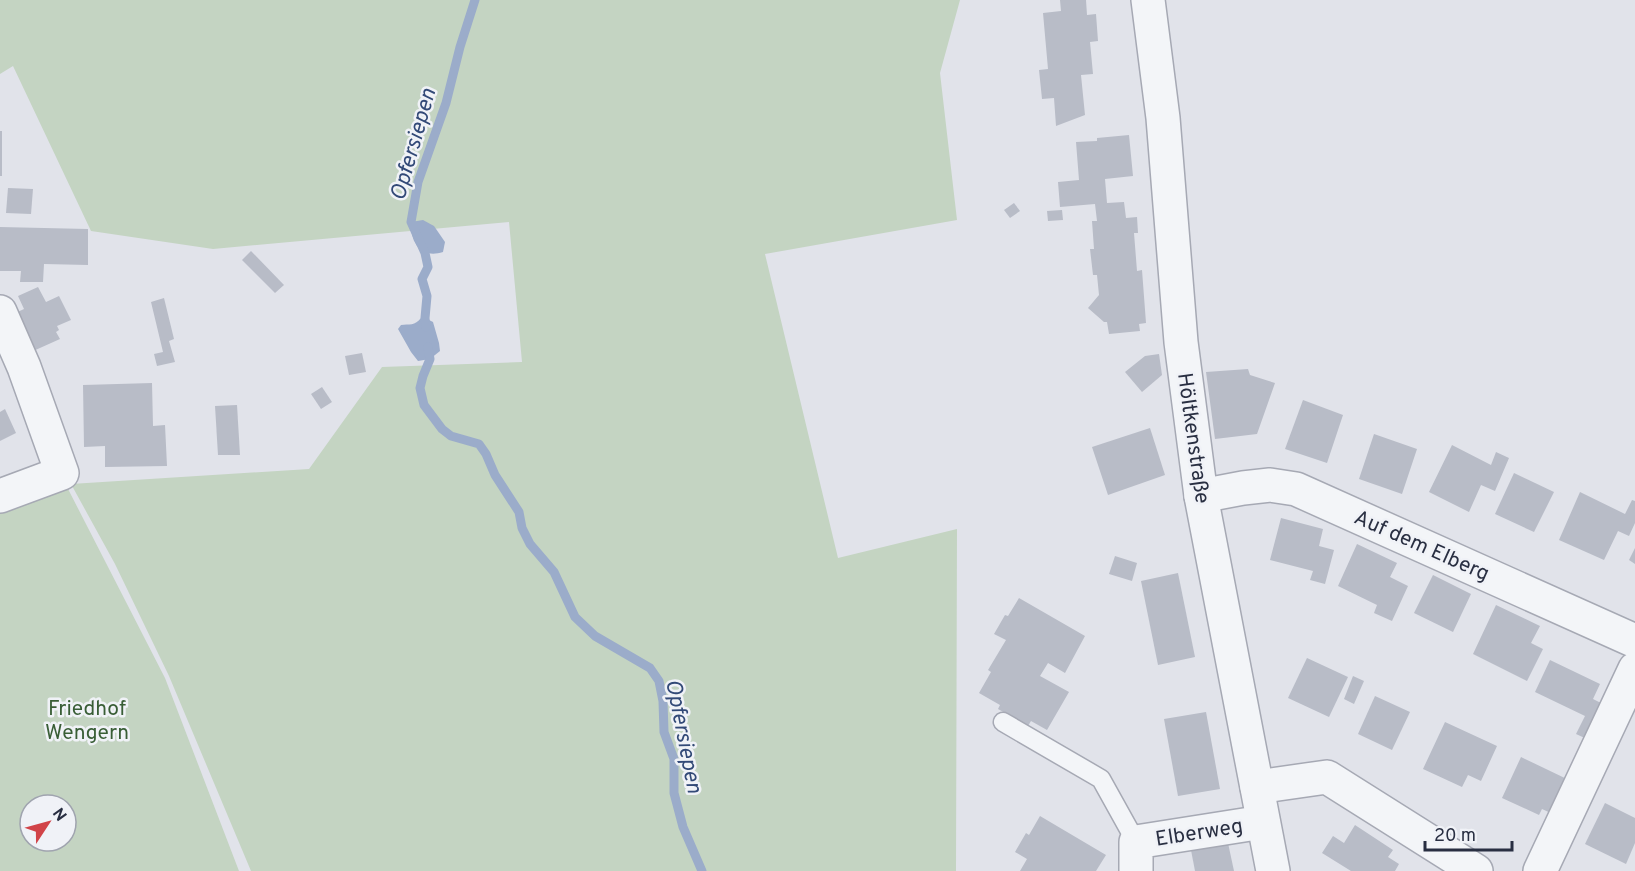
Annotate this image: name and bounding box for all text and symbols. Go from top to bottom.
water label: Opfersiepen [386,85,443,204]
street label: Höltkenstraße [1170,371,1215,505]
street label: Auf dem Elberg [1350,505,1493,588]
water label: Opfersiepen [658,677,707,796]
park label: Friedhof Wengern [45,696,129,747]
north arrow [18,793,78,853]
text: N [47,805,70,826]
street label: Elberweg [1154,813,1245,854]
scale bar [1425,814,1512,852]
text: 20 m [1434,825,1476,848]

